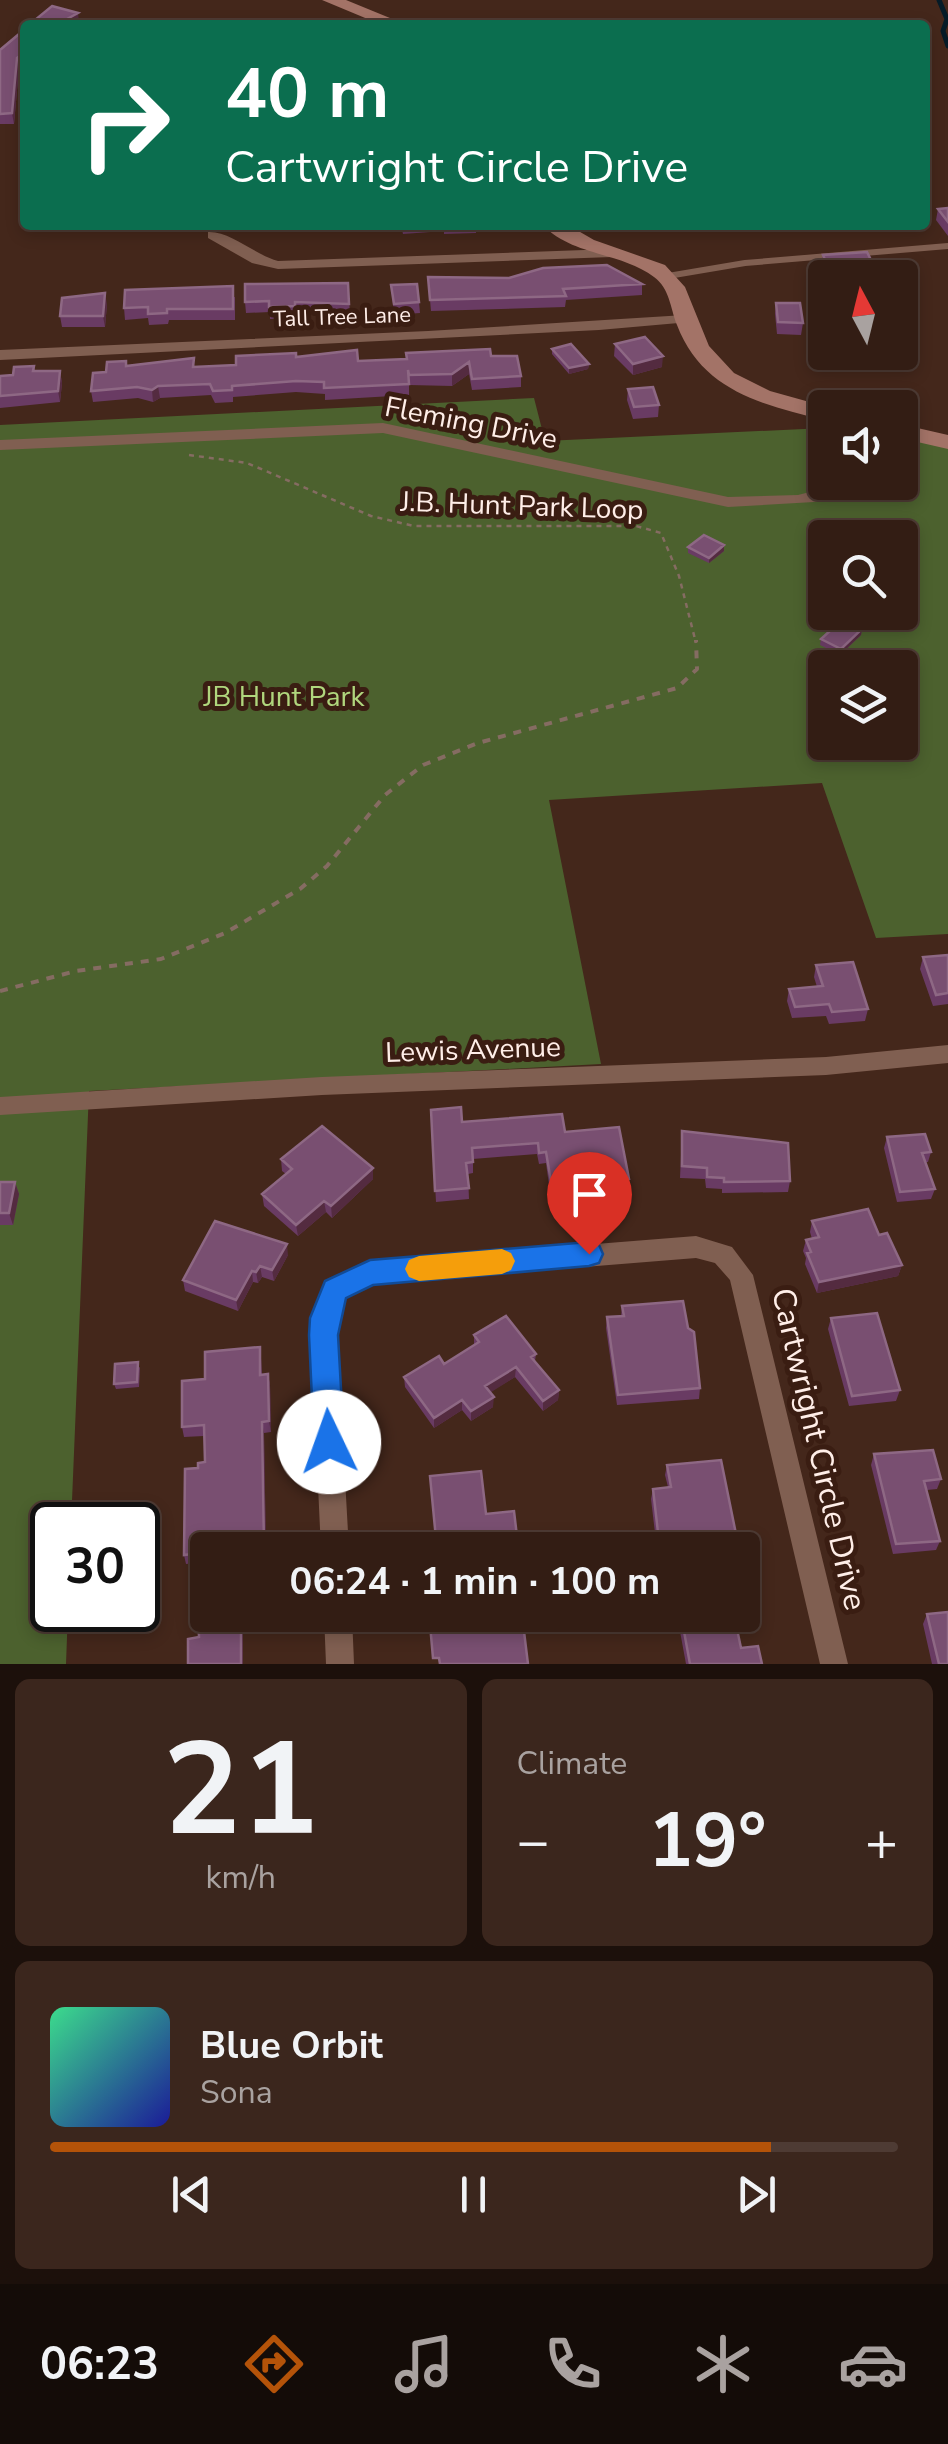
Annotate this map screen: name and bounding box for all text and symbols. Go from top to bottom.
text: 40 m [225,46,389,142]
icon: right [60,60,190,190]
text: Cartwright Circle Drive [225,137,688,198]
north arrow [808,260,918,370]
map controls [808,260,918,760]
street label: Tall Tree Lane [272,300,412,334]
street label: Fleming Drive [382,388,560,458]
button: sound [808,390,918,500]
street label: J.B. Hunt Park Loop [399,483,644,529]
button: search [808,520,918,630]
button: layers [808,650,918,760]
park label: JB Hunt Park [202,678,366,716]
street label: Lewis Avenue [384,1028,562,1072]
pin [547,1152,632,1255]
icon: arrive [562,1167,617,1222]
street label: Cartwright Circle Drive [761,1284,877,1614]
position arrow [277,1390,381,1494]
speed limit sign: 30 [30,1502,160,1632]
text: 06:24 · 1 min · 100 m [290,1556,660,1607]
text: 21 [163,1702,319,1879]
text: Climate [517,1742,627,1785]
text: 19° [648,1790,766,1892]
text: − [517,1804,550,1879]
text: + [865,1804,898,1879]
text: km/h [205,1856,276,1899]
text: Blue Orbit [200,2020,383,2071]
text: Sona [200,2071,273,2114]
icon: previous [164,2167,219,2222]
icon: pause [446,2167,501,2222]
icon: next [729,2167,784,2222]
icon: directions [239,2329,309,2399]
icon: music [389,2329,459,2399]
icon: phone [538,2329,608,2399]
icon: climate [688,2329,758,2399]
icon: car [838,2329,908,2399]
text: 06:23 [40,2334,159,2395]

